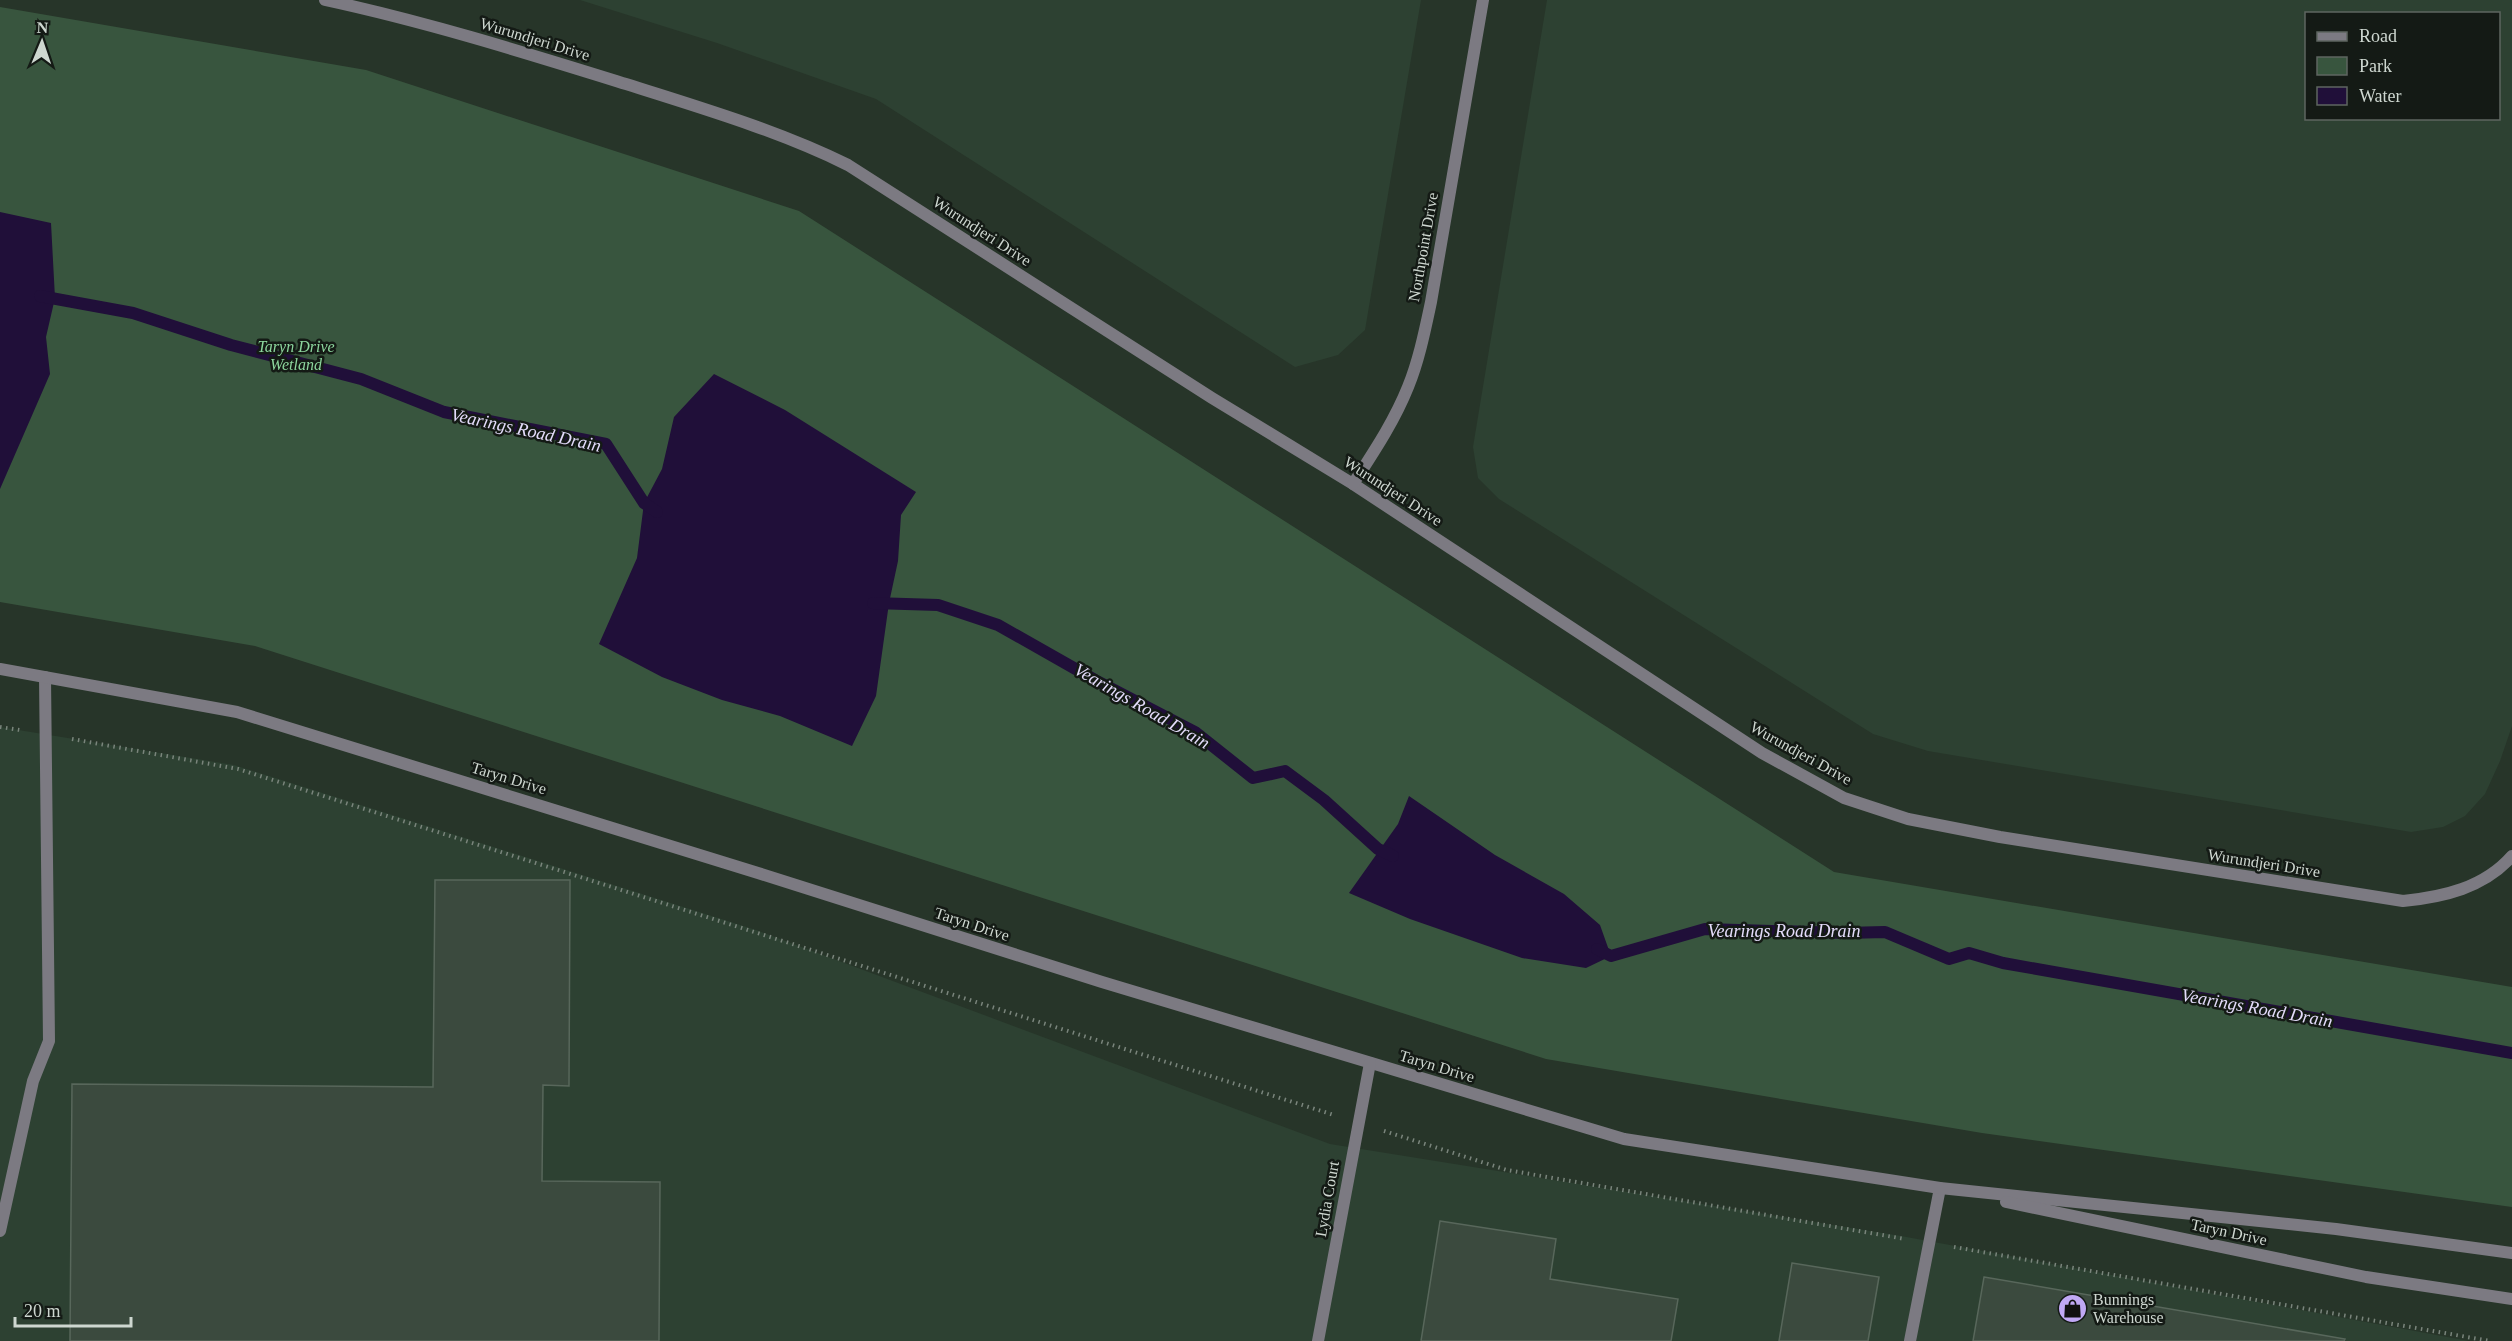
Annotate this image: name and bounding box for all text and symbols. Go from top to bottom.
north arrow [12,12,72,72]
legend [2305,12,2500,120]
street label: Wurundjeri Drive [478,14,592,65]
text: N [36,19,49,36]
text: Road [2359,26,2397,46]
text: Park [2359,56,2392,76]
text: Water [2359,86,2402,106]
street label: Northpoint Drive [1405,191,1442,303]
street label: Wurundjeri Drive [929,193,1034,270]
park label: Taryn Drive Wetland [257,338,335,373]
water label: Vearings Road Drain [449,404,603,456]
street label: Wurundjeri Drive [1340,453,1445,530]
water label: Vearings Road Drain [1071,659,1213,753]
street label: Wurundjeri Drive [1747,718,1855,789]
street label: Taryn Drive [469,759,549,798]
street label: Wurundjeri Drive [2206,846,2321,881]
street label: Taryn Drive [932,904,1011,945]
water label: Vearings Road Drain [1708,921,1861,941]
water label: Vearings Road Drain [2180,985,2334,1031]
street label: Taryn Drive [1397,1047,1477,1086]
street label: Lydia Court [1312,1159,1343,1239]
street label: Taryn Drive [2189,1216,2269,1249]
scale bar [15,1290,130,1328]
place label: Bunnings Warehouse [2093,1291,2164,1326]
shop icon: Bunnings Warehouse [2056,1292,2088,1324]
text: 20 m [24,1301,61,1321]

